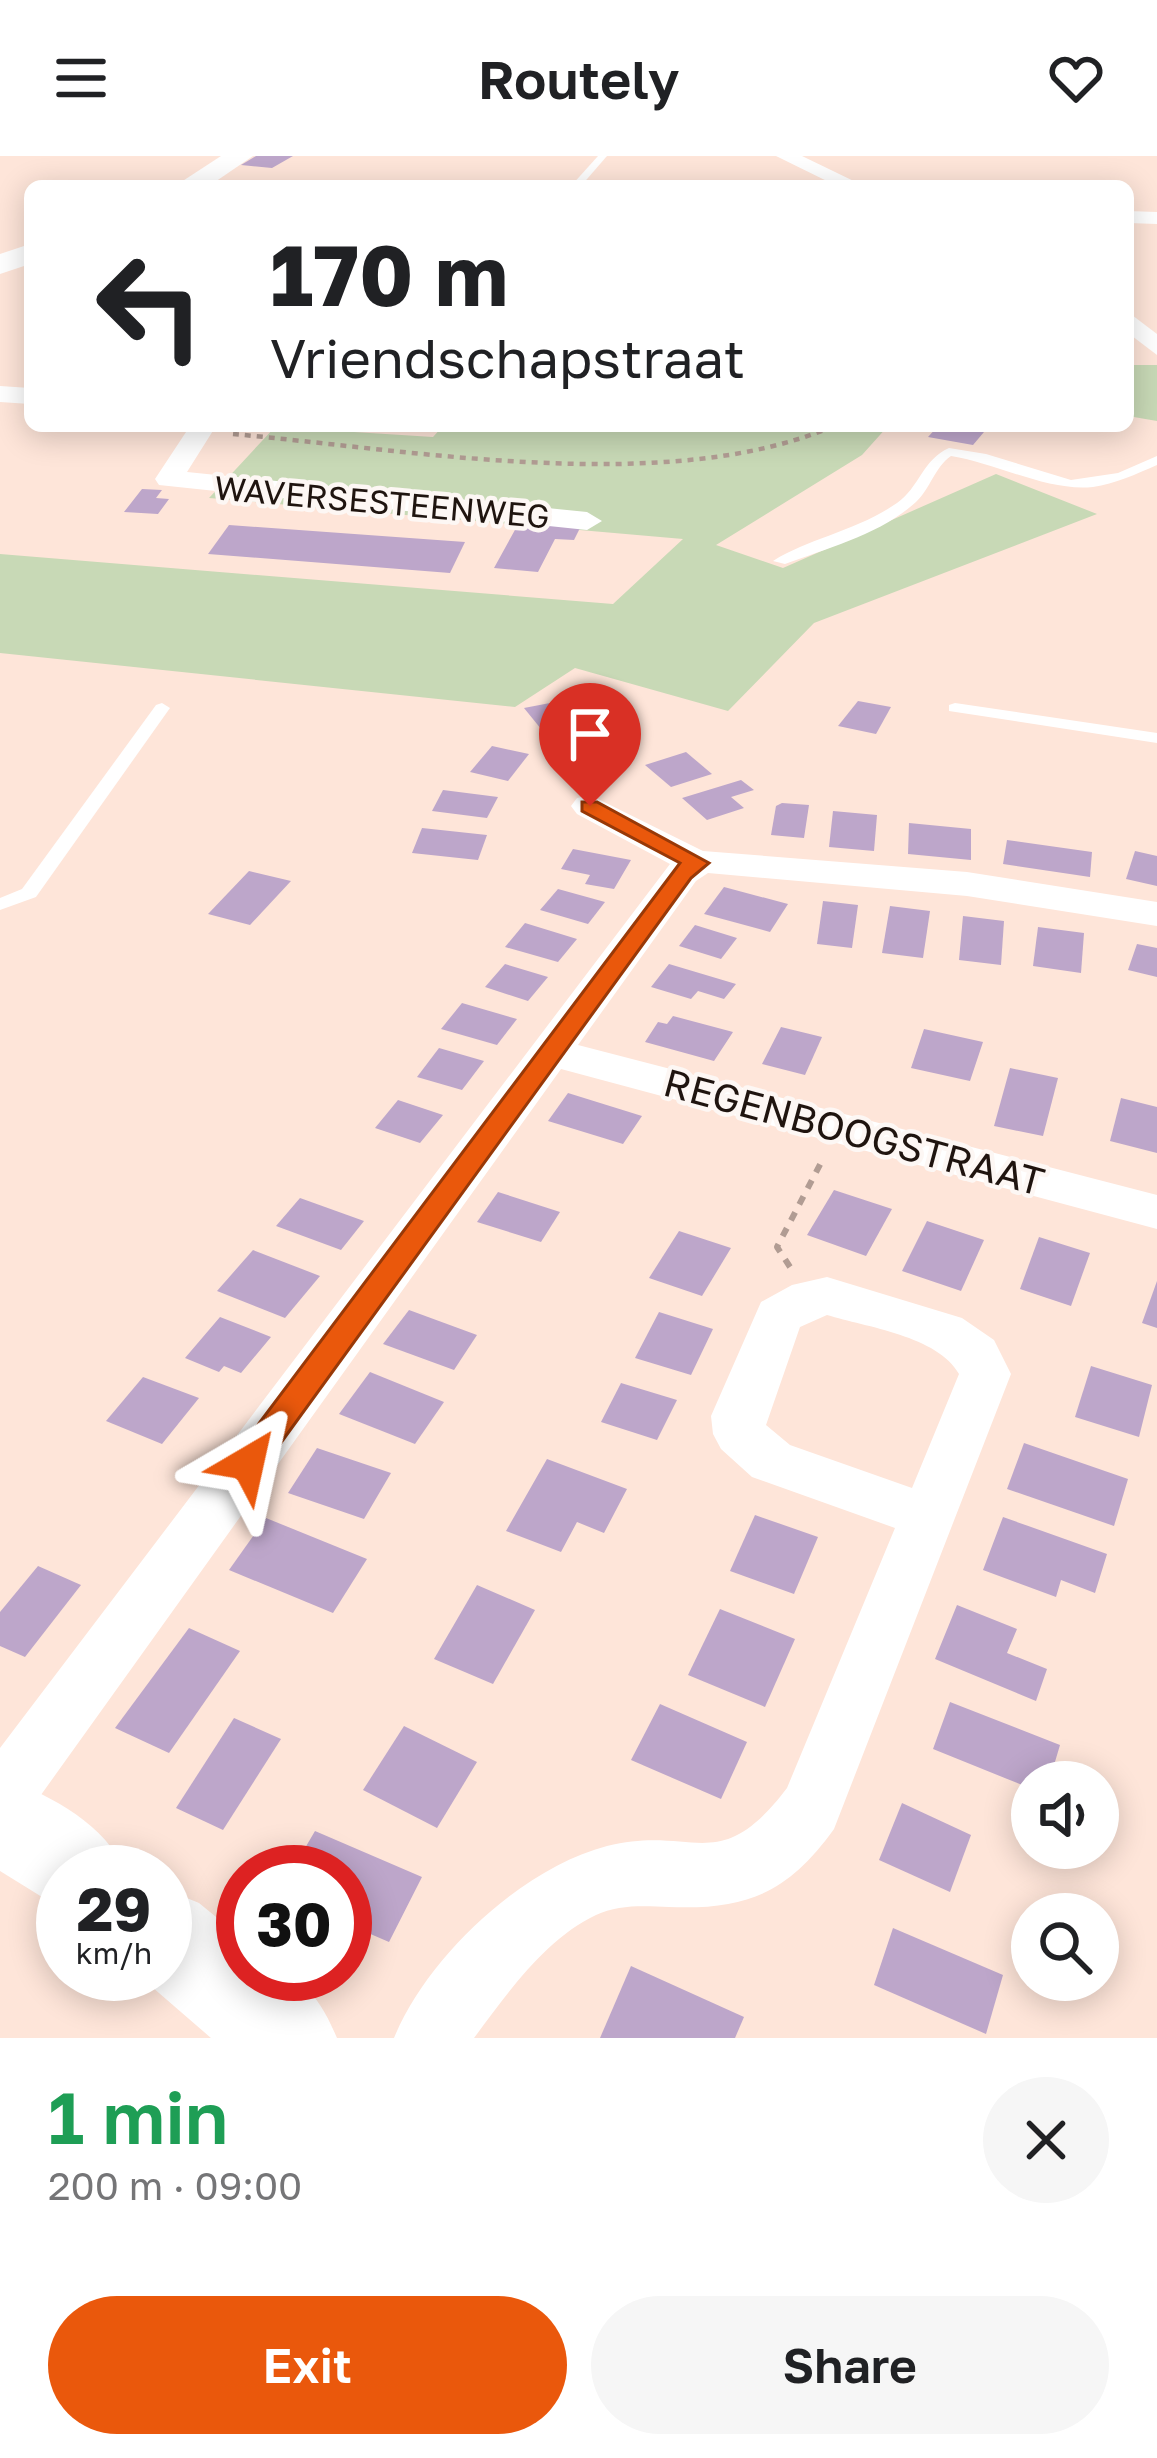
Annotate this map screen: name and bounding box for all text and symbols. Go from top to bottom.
icon: menu [48,45,114,111]
icon: heart [1043,45,1109,111]
text: Routely [478,46,679,111]
text: 170 m [270,224,508,324]
icon: left [72,228,228,384]
text: Vriendschapstraat [270,325,745,390]
street label: WAVERSESTEENWEG [213,467,551,536]
pin [539,683,641,806]
icon: arrive [557,701,623,767]
street label: REGENBOOGSTRAAT [659,1058,1049,1205]
position arrow [185,1400,311,1526]
map controls [1011,1761,1119,2001]
button: sound [1011,1761,1119,1869]
speed limit sign: 30 [216,1845,372,2001]
text: 29 [77,1872,151,1944]
button: search [1011,1893,1119,2001]
text: km/h [76,1935,152,1971]
text: 1 min [48,2073,228,2160]
button: close [983,2077,1109,2203]
text: 200 m · 09:00 [48,2162,302,2209]
button: Exit [48,2296,567,2434]
button: Share [591,2296,1109,2434]

